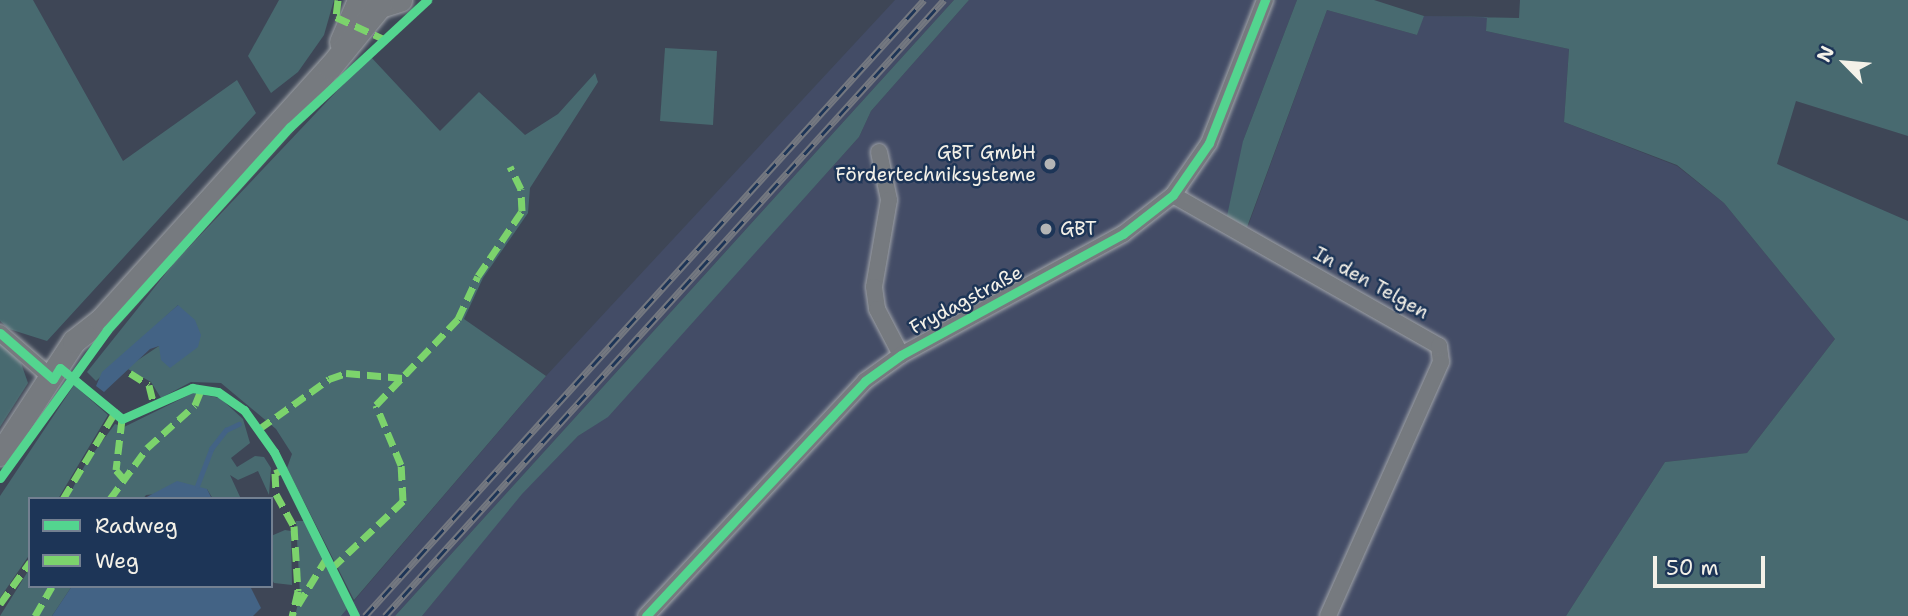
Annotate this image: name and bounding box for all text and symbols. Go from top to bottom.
north arrow [1810,28,1880,98]
text: N [1811,42,1840,66]
place label: GBT GmbH Fördertechniksysteme [835,142,1036,186]
marker: GBT GmbH Fördertechniksysteme [1042,156,1058,172]
place label: GBT [1060,218,1097,240]
marker: GBT [1038,221,1054,237]
street label: In den Telgen [1310,242,1432,324]
street label: Frydagstraße [906,261,1026,339]
legend [28,497,273,588]
text: Radweg [95,512,178,540]
scale bar [1656,542,1768,586]
text: Weg [95,547,139,575]
text: 50 m [1666,554,1719,582]

